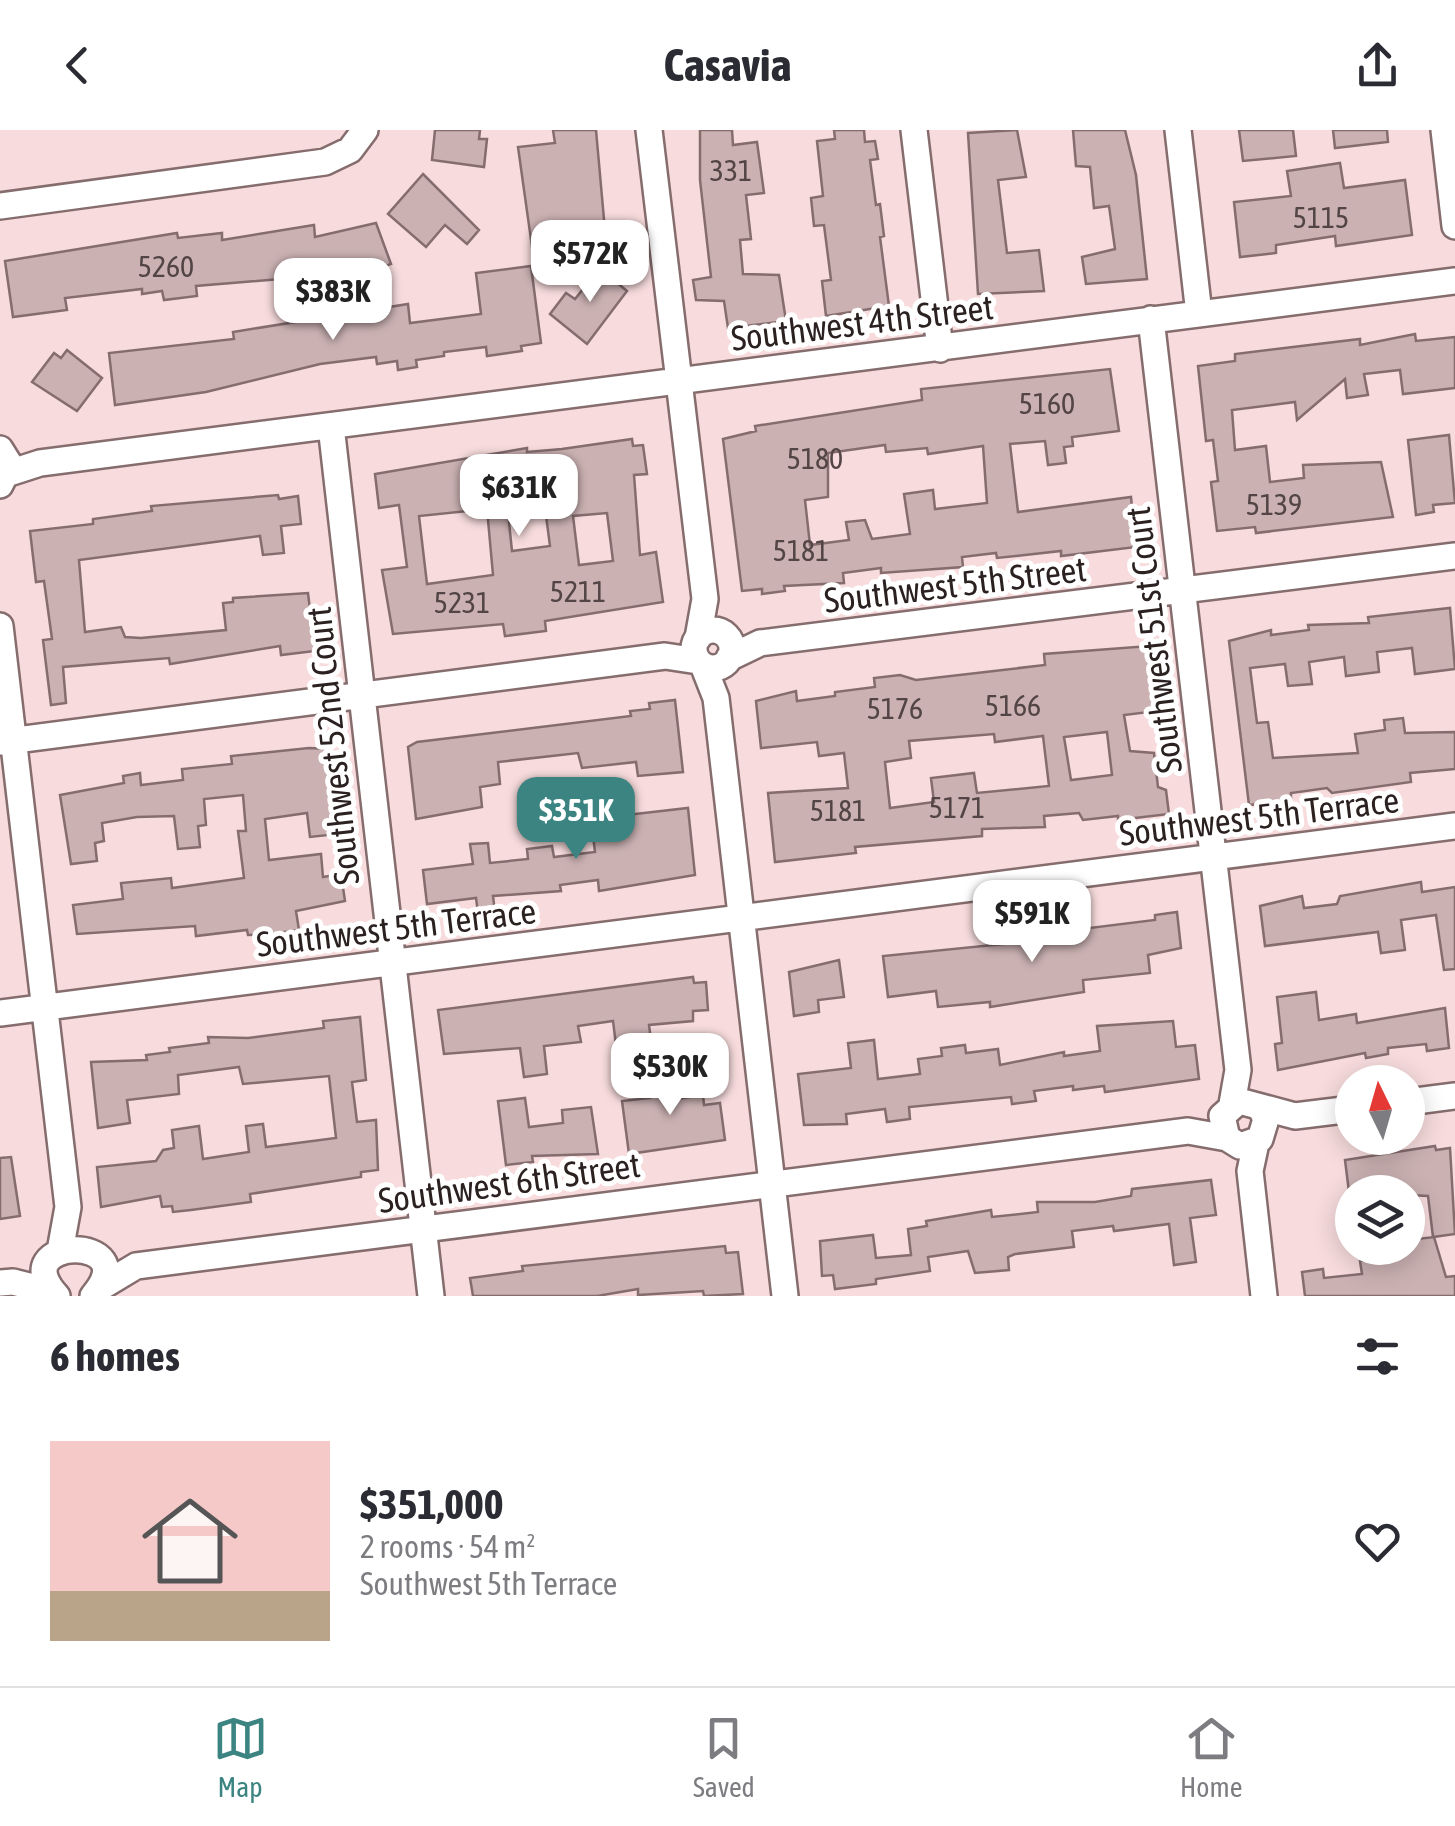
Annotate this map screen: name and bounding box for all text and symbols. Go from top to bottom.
icon: back [50,38,105,93]
icon: share [1350,38,1405,93]
text: Casavia [664,39,791,91]
house number: 331 [710,153,752,187]
house number: 5115 [1293,200,1349,234]
pin: $572K [520,220,660,305]
text: $572K [553,234,627,271]
house number: 5260 [138,249,194,283]
pin: $383K [263,258,403,343]
text: $383K [296,272,370,309]
street label: Southwest 4th Street [729,286,995,358]
house number: 5160 [1019,386,1075,420]
house number: 5180 [787,441,843,475]
pin: $631K [449,454,589,539]
text: $631K [482,468,556,505]
house number: 5139 [1246,487,1302,521]
street label: Southwest 51st Court [1117,505,1189,775]
house number: 5181 [773,533,829,567]
street label: Southwest 5th Street [822,548,1088,620]
house number: 5211 [550,574,606,608]
house number: 5231 [434,585,490,619]
street label: Southwest 52nd Court [298,605,366,887]
house number: 5166 [985,688,1041,722]
house number: 5176 [867,691,923,725]
pin: $351K [506,777,646,862]
street label: Southwest 5th Terrace [1117,779,1401,853]
house number: 5171 [929,790,985,824]
text: $351K [539,791,613,828]
house number: 5181 [810,793,866,827]
pin: $591K [962,880,1102,965]
street label: Southwest 5th Terrace [254,890,538,964]
text: $591K [995,894,1069,931]
pin: $530K [600,1033,740,1118]
text: $530K [633,1047,707,1084]
north arrow [1335,1065,1425,1155]
map controls [1335,1065,1425,1265]
street label: Southwest 6th Street [376,1144,642,1220]
button: layers [1335,1175,1425,1265]
icon: filters [1350,1329,1405,1384]
text: 6 homes [50,1332,180,1380]
text: $351,000 [360,1480,504,1528]
icon: home [130,1481,250,1601]
icon: heart [1350,1514,1405,1569]
text: 2 rooms · 54 m² [360,1528,535,1565]
text: Southwest 5th Terrace [360,1565,617,1602]
tab: Map [213,1711,268,1803]
tab: Saved [693,1711,755,1803]
tab: Home [1180,1711,1242,1803]

